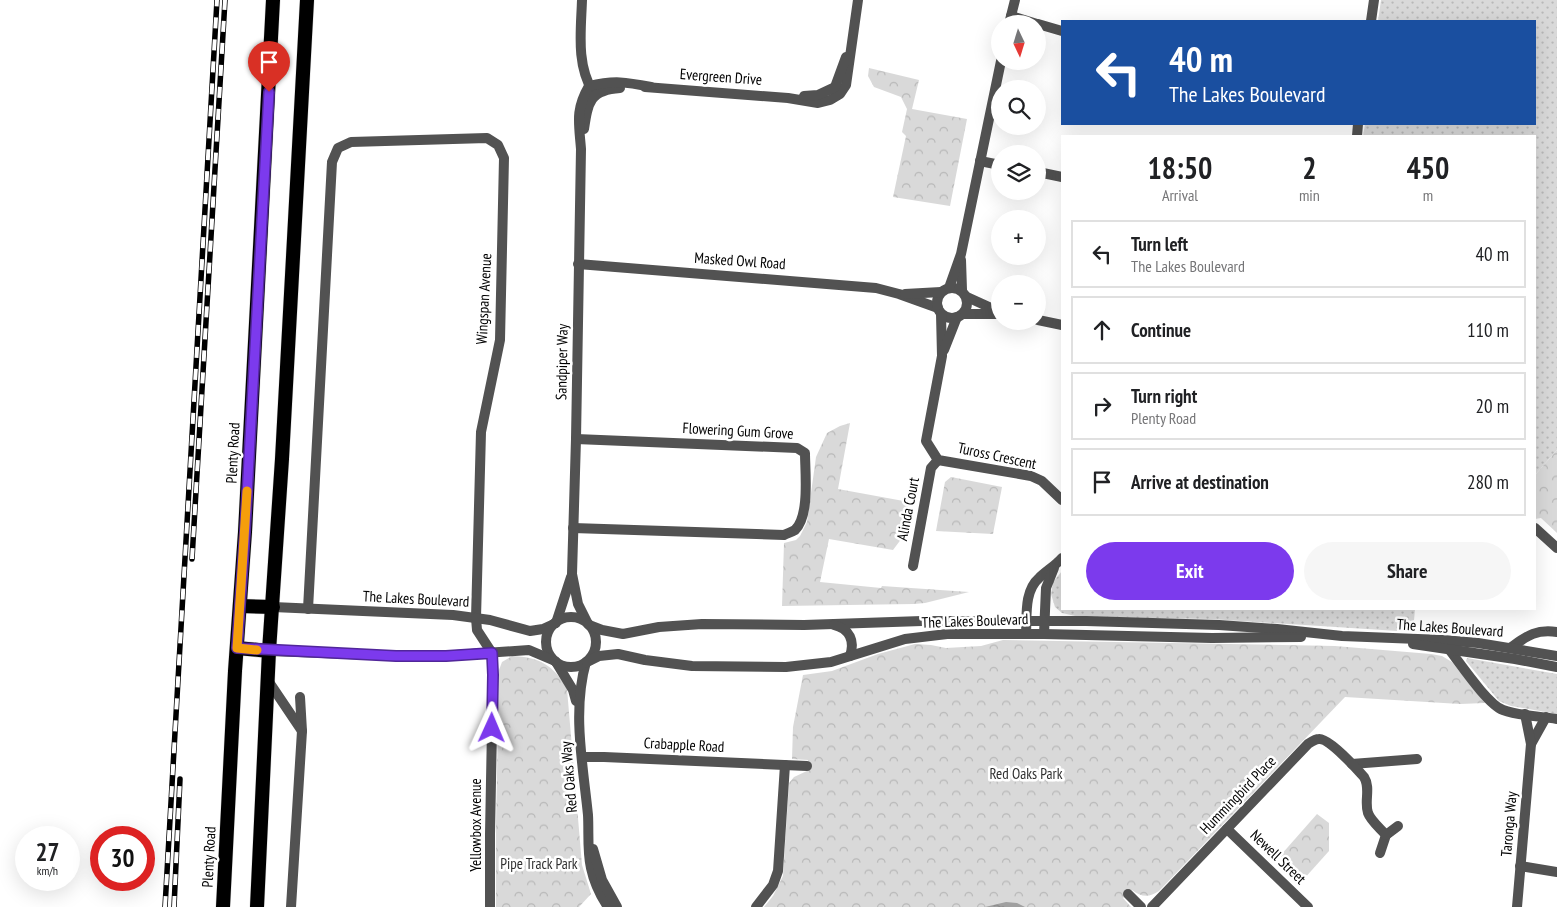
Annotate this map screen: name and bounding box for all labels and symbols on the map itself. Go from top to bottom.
north arrow [991,15,1046,70]
pin [248,41,290,92]
street label: Evergreen Drive [679,64,763,89]
street label: Masked Owl Road [694,248,786,273]
street label: Wingspan Avenue [472,253,495,345]
street label: Sandpiper Way [551,323,572,400]
street label: Flowering Gum Grove [682,418,794,443]
street label: Plenty Road [221,422,244,484]
street label: Tuross Crescent [956,438,1038,473]
street label: Alinda Court [892,476,923,542]
street label: The Lakes Boulevard [362,586,470,611]
street label: The Lakes Boulevard [921,609,1029,632]
street label: The Lakes Boulevard [1396,614,1504,641]
position arrow [465,701,517,753]
street label: Crabapple Road [643,733,725,756]
street label: Red Oaks Way [556,740,581,814]
street label: Hummingbird Place [1196,752,1280,838]
park label: Red Oaks Park [989,764,1063,783]
street label: Yellowbox Avenue [466,778,485,872]
street label: Taronga Way [1496,790,1521,857]
street label: Newell Street [1246,825,1310,888]
speed limit sign: 30 [90,826,155,891]
street label: Plenty Road [197,826,220,888]
park label: Pipe Track Park [500,854,578,873]

